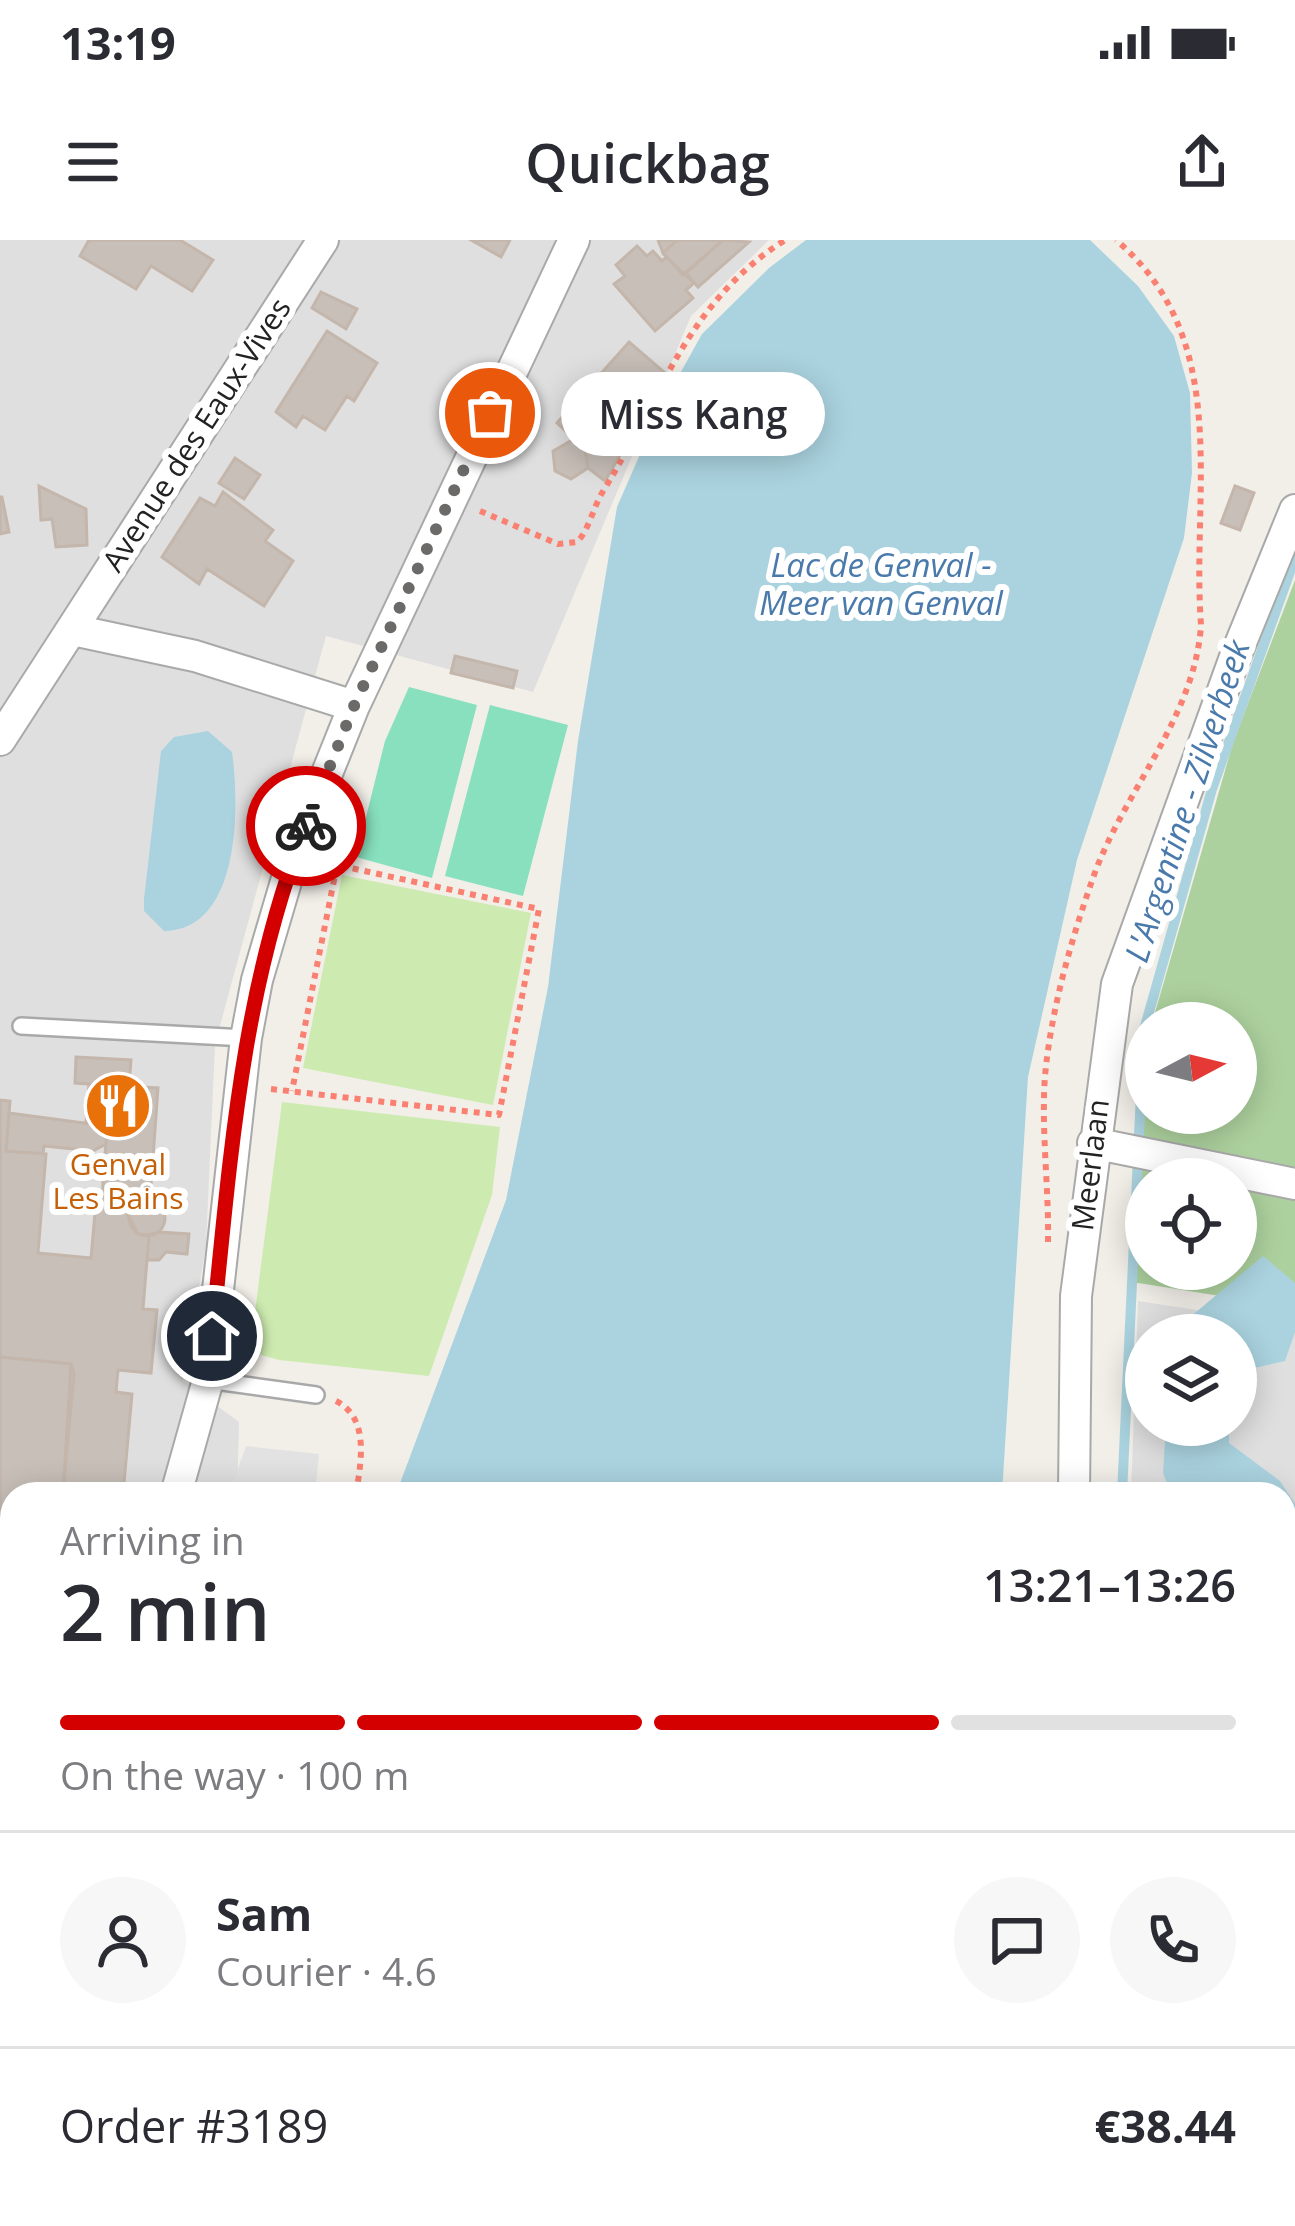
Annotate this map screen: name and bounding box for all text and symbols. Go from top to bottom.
text: 13:19 [60,12,176,73]
text: Quickbag [525,125,770,199]
icon: menu [60,129,126,195]
icon: share [1169,129,1235,195]
street label: Avenue des Eaux-Vives [92,290,300,579]
pin [439,362,541,464]
callout: Miss Kang [562,371,826,455]
icon: bag [457,380,523,446]
text: Miss Kang [599,387,787,440]
water label: Lac de Genval - Meer van Genval [759,542,1003,625]
water label: L'Argentine - Zilverbeek [1113,632,1260,968]
courier [246,766,366,886]
icon: bike [273,793,339,859]
north arrow [1125,1002,1257,1134]
map controls [1125,1002,1257,1446]
restaurant icon: Genval Les Bains [83,1071,153,1141]
street label: Meerlaan [1061,1097,1118,1233]
place label: Genval Les Bains [53,1143,183,1218]
button: locate [1125,1158,1257,1290]
pin [161,1285,263,1387]
icon: home [179,1303,245,1369]
button: layers [1125,1314,1257,1446]
text: Arriving in [60,1513,245,1566]
text: 13:21–13:26 [983,1554,1236,1615]
text: 2 min [60,1558,271,1664]
text: On the way · 100 m [60,1748,409,1801]
button: person [60,1877,186,2003]
button: chat [954,1877,1080,2003]
button: phone [1110,1877,1236,2003]
text: Sam [216,1883,312,1944]
text: Courier · 4.6 [216,1944,437,1997]
text: Order #3189 [60,2095,328,2156]
text: €38.44 [1095,2095,1236,2156]

